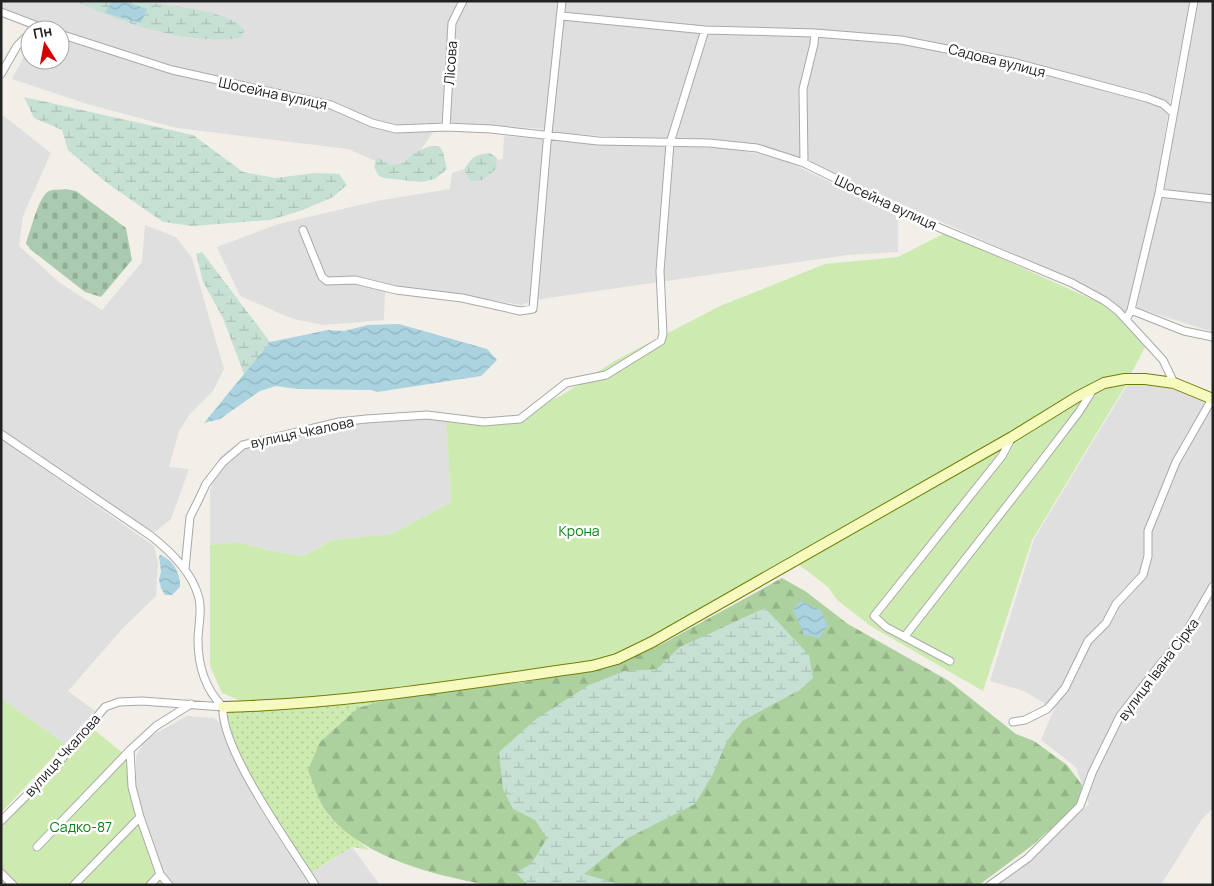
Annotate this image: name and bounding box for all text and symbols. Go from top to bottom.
north arrow [20,20,70,70]
text: Пн [31,21,53,43]
street label: Садова вулиця [946,39,1048,81]
street label: Лісова [439,40,461,86]
street label: Шосейна вулиця [217,72,329,114]
street label: Шосейна вулиця [832,170,940,234]
street label: вулиця Чкалова [249,412,355,452]
park label: Крона [559,521,599,540]
street label: вулиця Івана Сірка [1113,614,1203,724]
street label: вулиця Чкалова [20,710,104,800]
park label: Садко-87 [50,817,112,836]

